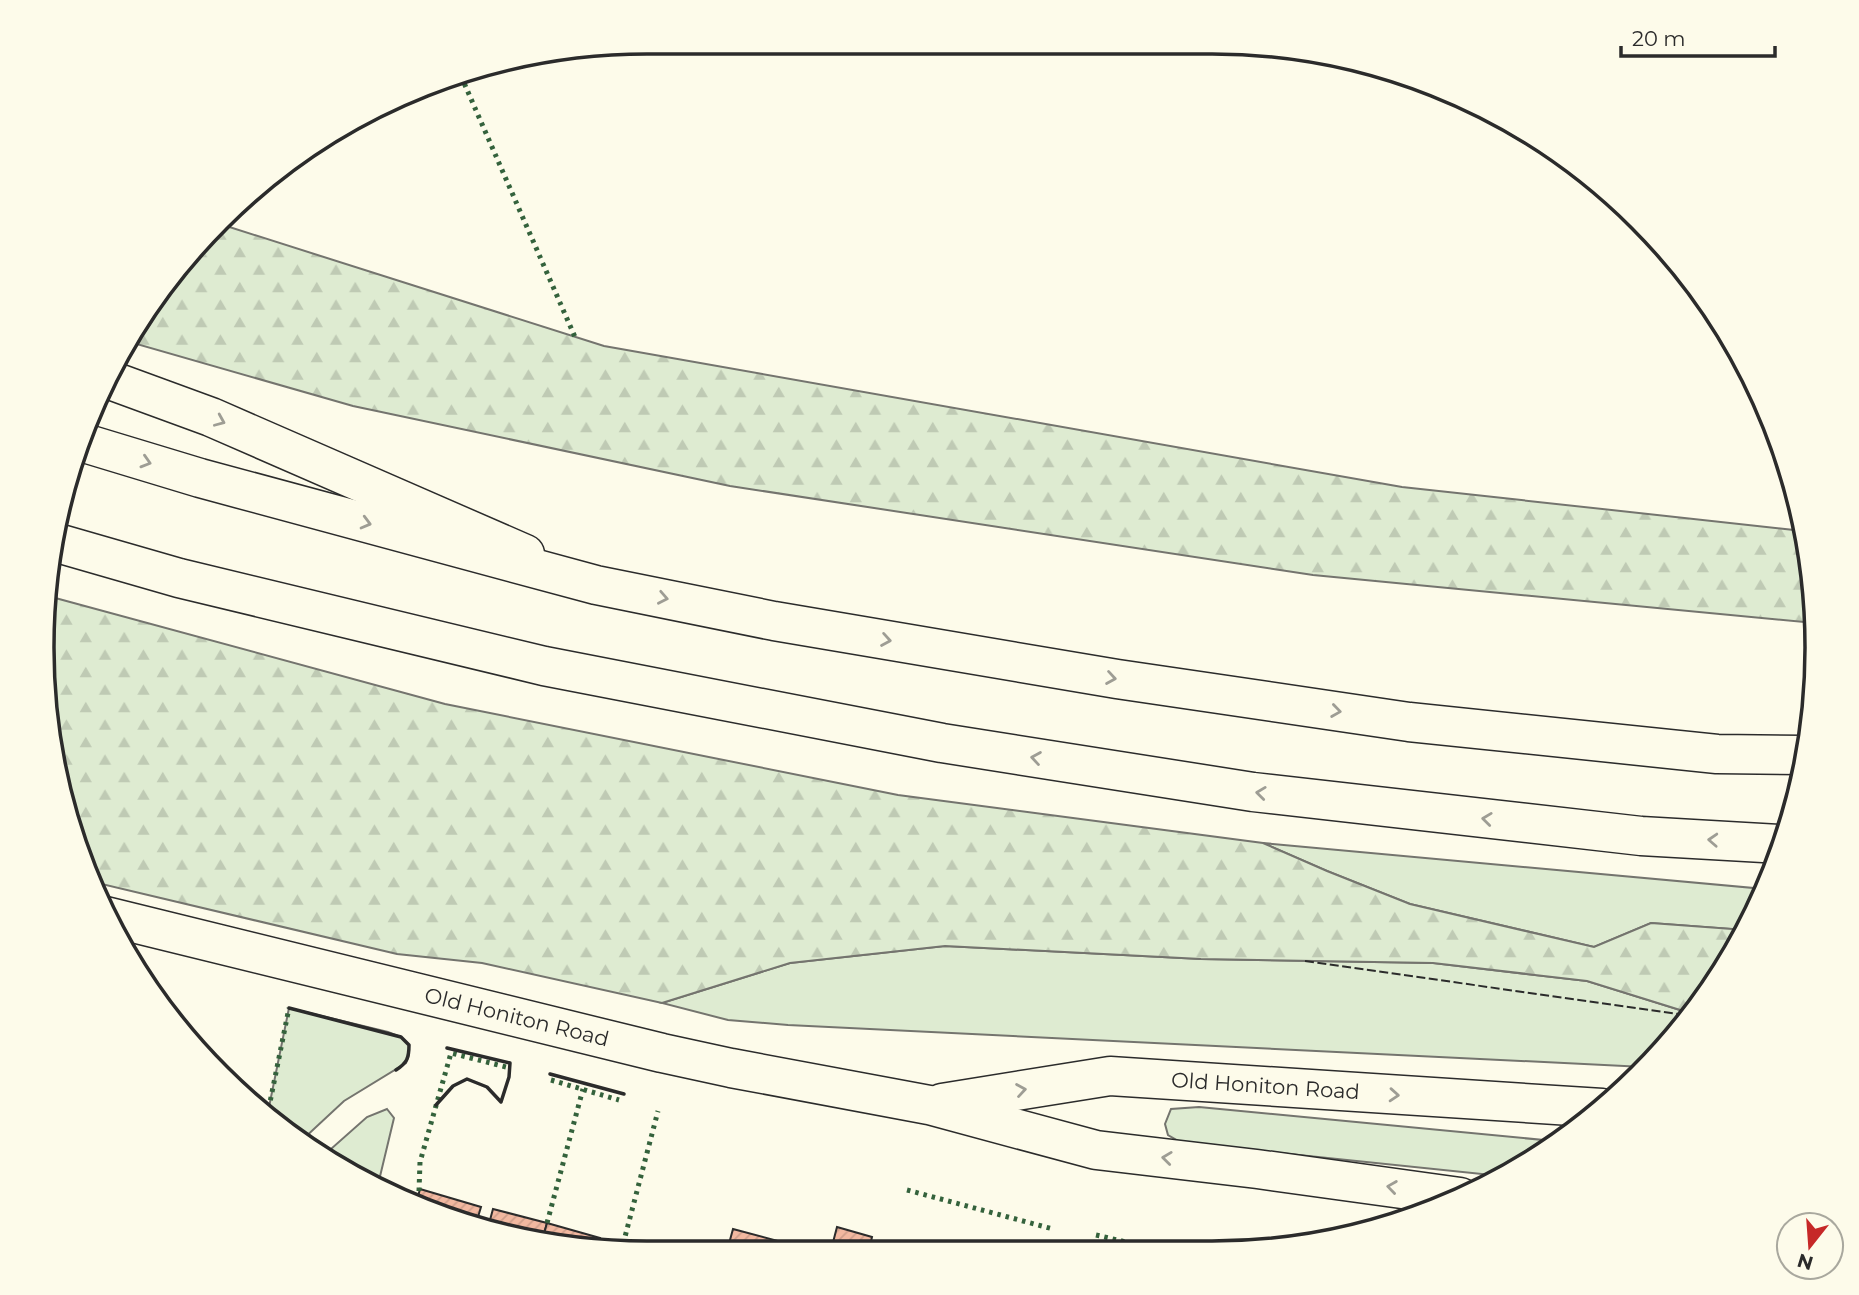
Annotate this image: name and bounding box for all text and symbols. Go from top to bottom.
scale bar [1621,14,1775,58]
text: 20 m [1632,26,1686,51]
one-way arrow [213,413,225,427]
one-way arrow [140,454,152,468]
one-way arrow [359,515,371,529]
one-way arrow [657,590,669,605]
one-way arrow [880,632,892,647]
one-way arrow [1105,670,1116,685]
one-way arrow [1330,703,1341,718]
one-way arrow [1030,751,1042,766]
one-way arrow [1255,785,1267,800]
one-way arrow [1481,811,1493,826]
one-way arrow [1707,833,1718,848]
street label: Old Honiton Road [422,982,612,1051]
street label: Old Honiton Road [1170,1067,1361,1104]
one-way arrow [1015,1083,1027,1098]
one-way arrow [1389,1087,1400,1102]
one-way arrow [1161,1151,1172,1166]
one-way arrow [1386,1180,1398,1195]
north arrow [1775,1211,1845,1281]
text: N [1794,1249,1816,1275]

